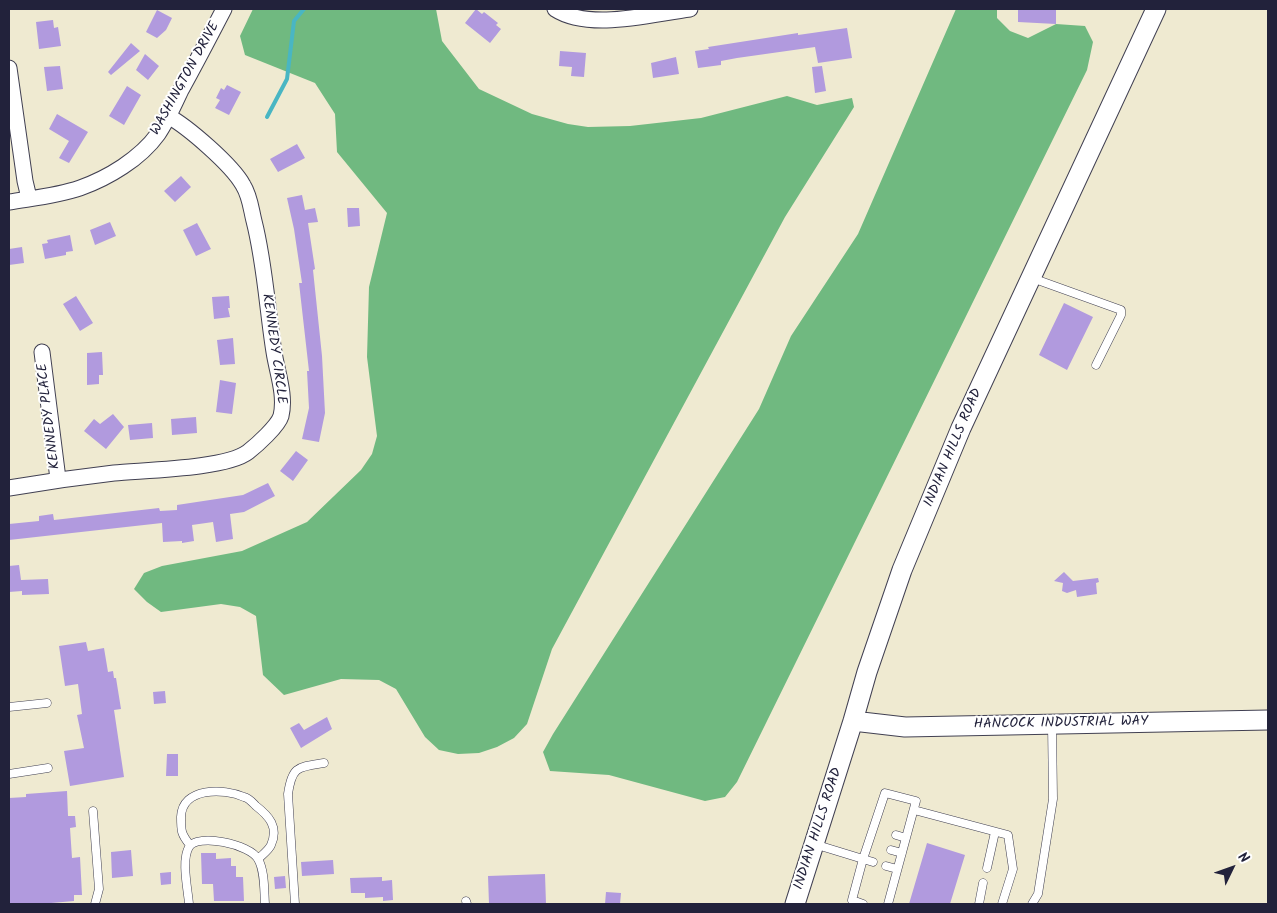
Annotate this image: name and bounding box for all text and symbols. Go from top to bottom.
street label: WASHINGTON DRIVE [148,19,224,139]
street label: KENNEDY CIRCLE [257,293,289,405]
street label: KENNEDY PLACE [35,362,65,470]
street label: INDIAN HILLS ROAD [921,386,987,510]
street label: HANCOCK INDUSTRIAL WAY [974,714,1148,734]
street label: INDIAN HILLS ROAD [791,766,847,892]
north arrow [1207,843,1257,893]
text: N [1232,847,1254,869]

